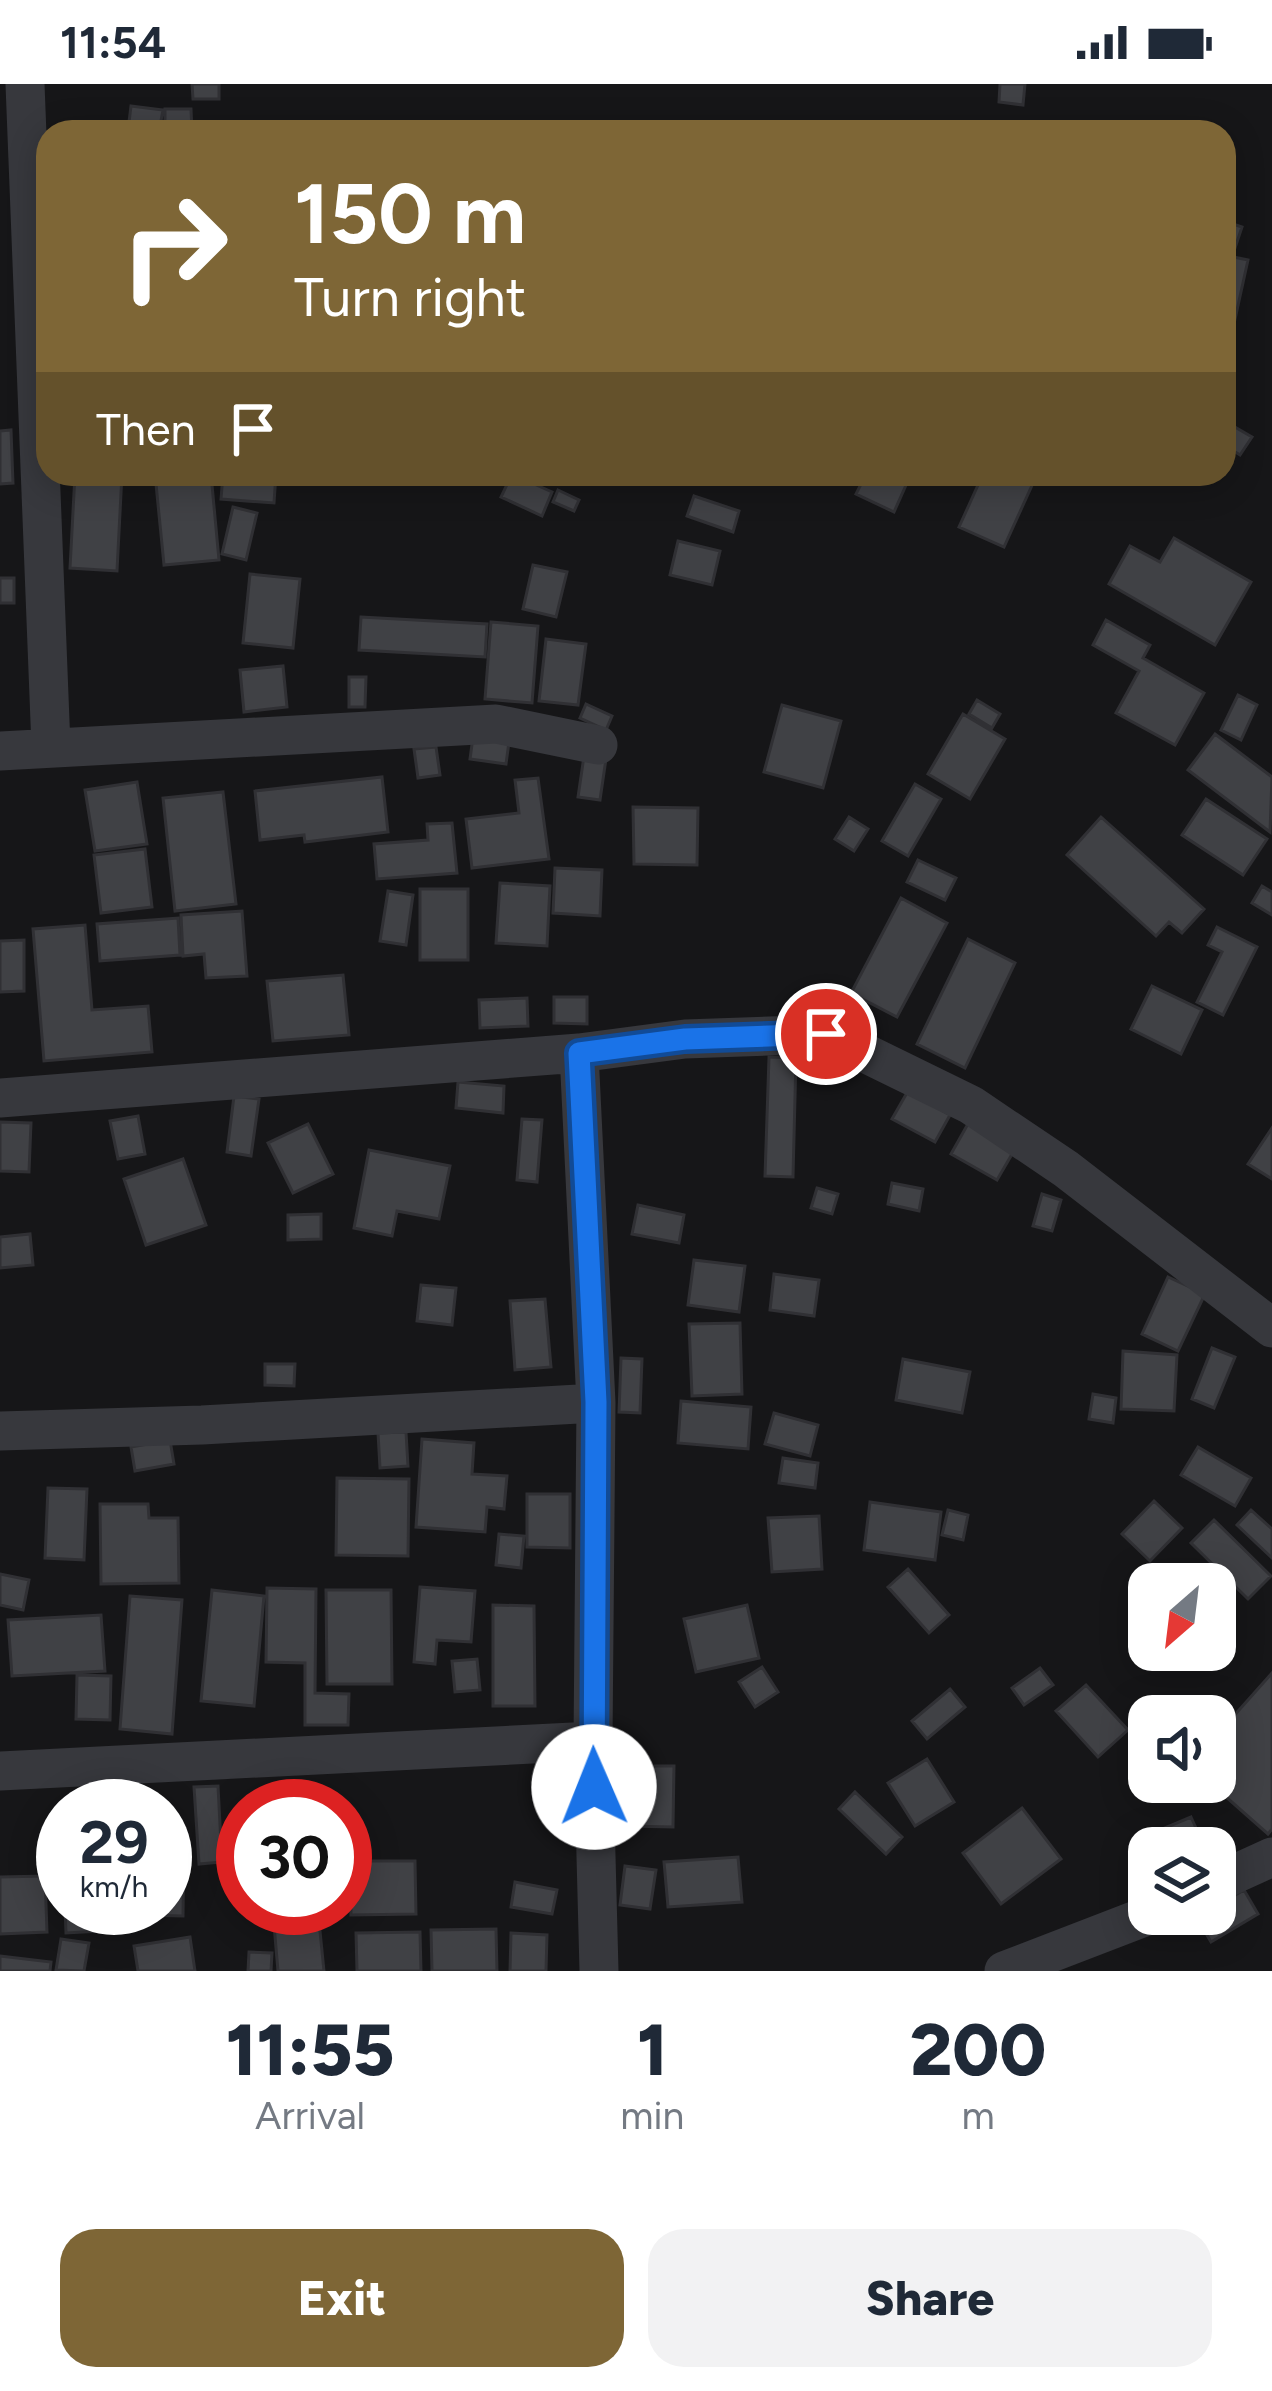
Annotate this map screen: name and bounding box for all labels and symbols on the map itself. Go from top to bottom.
pin [775,983,877,1085]
north arrow [1128,1563,1236,1671]
position arrow [531,1724,657,1850]
speed limit sign: 30 [216,1779,372,1935]

